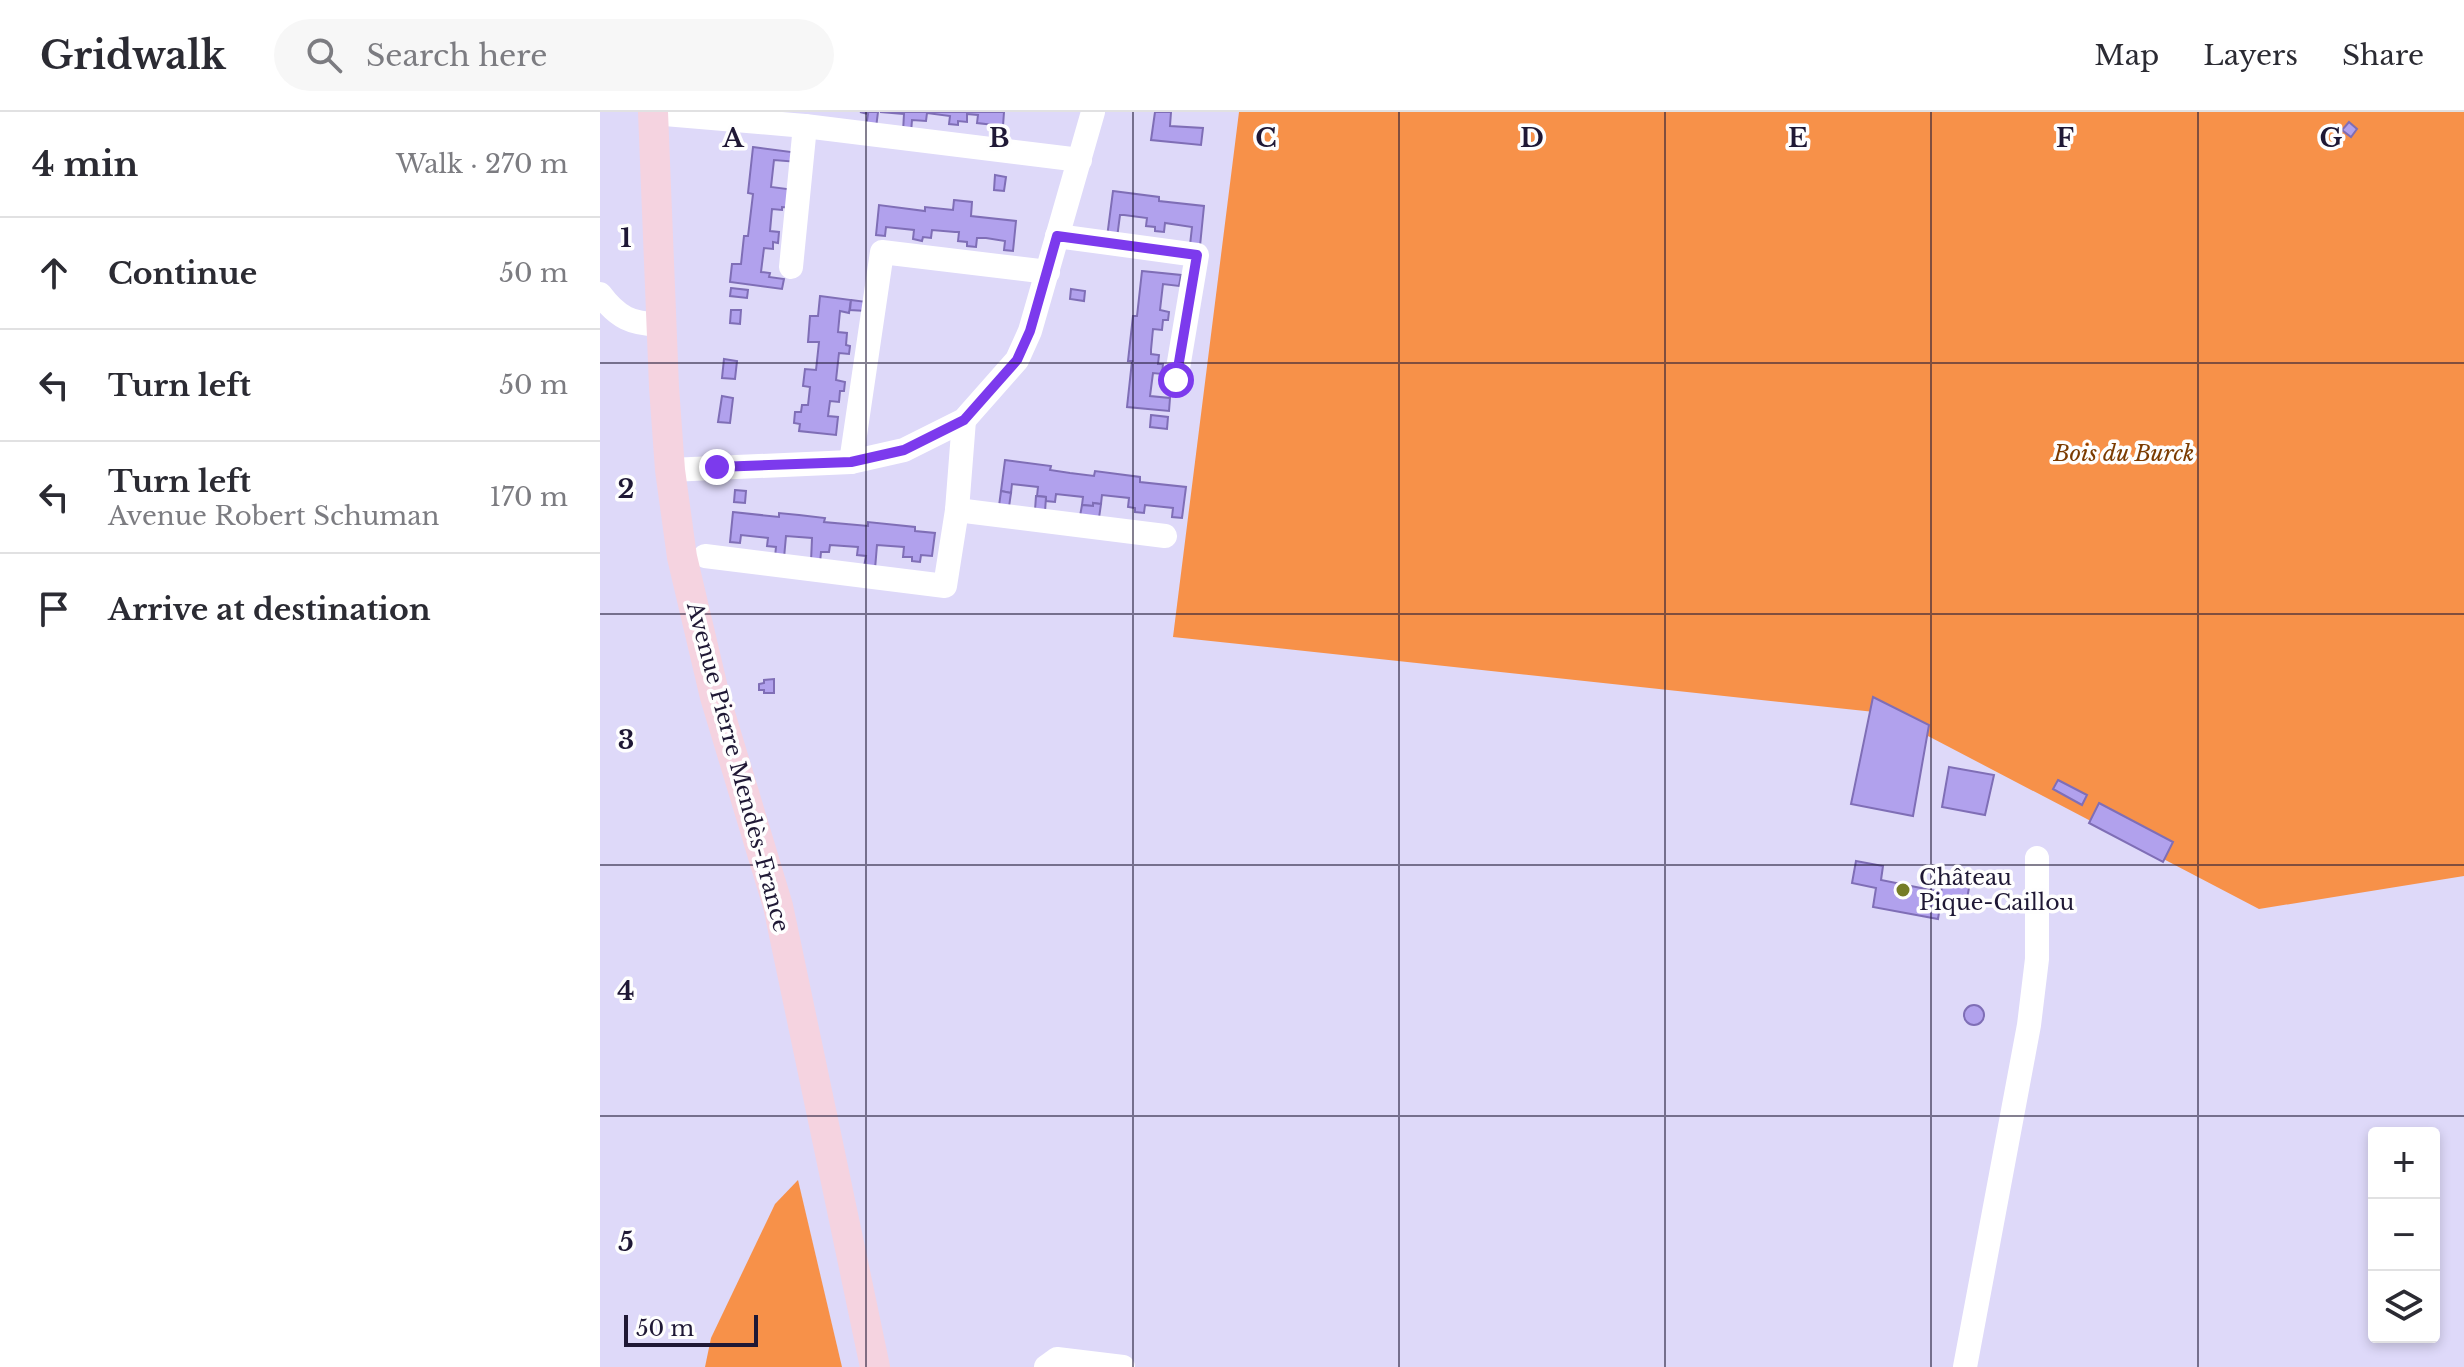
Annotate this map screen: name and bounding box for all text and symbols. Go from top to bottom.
search box [274,19,834,91]
text: Gridwalk [40,32,226,79]
icon: search [302,33,346,77]
text: Search here [366,37,547,74]
text: Map [2094,38,2159,73]
text: Layers [2203,38,2298,73]
text: Share [2342,38,2424,73]
text: A [721,122,744,154]
text: B [989,122,1009,154]
text: C [1255,122,1277,154]
text: D [1520,122,1544,154]
text: E [1788,122,1808,154]
text: F [2056,122,2074,154]
text: G [2320,122,2343,154]
text: 4 min [32,143,138,185]
text: Walk · 270 m [396,148,568,180]
text: 1 [620,222,632,254]
icon: ahead [32,251,76,295]
text: Continue [108,255,257,292]
text: 50 m [499,257,568,289]
route start [1158,362,1194,398]
icon: left [32,363,76,407]
text: Turn left [108,367,251,404]
text: 50 m [499,369,568,401]
park label: Bois du Burck [2053,440,2194,467]
route end [699,449,735,485]
text: Turn left [108,463,251,500]
text: 2 [618,473,634,505]
icon: left [32,475,76,519]
text: 170 m [489,481,568,513]
text: Avenue Robert Schuman [108,500,440,532]
icon: arrive [32,587,76,631]
text: Arrive at destination [108,591,431,628]
street label: Avenue Pierre Mendès-France [681,598,795,935]
text: 3 [618,724,634,756]
place label: Château Pique-Caillou [1919,864,2075,916]
marker: Château Pique-Caillou [1894,881,1912,899]
text: 4 [617,975,635,1007]
map controls [2368,1127,2440,1343]
button: + [2368,1127,2440,1199]
button: − [2368,1199,2440,1271]
text: 5 [618,1226,634,1258]
button: layers [2368,1271,2440,1343]
scale bar [624,1311,758,1347]
text: 50 m [636,1315,694,1342]

